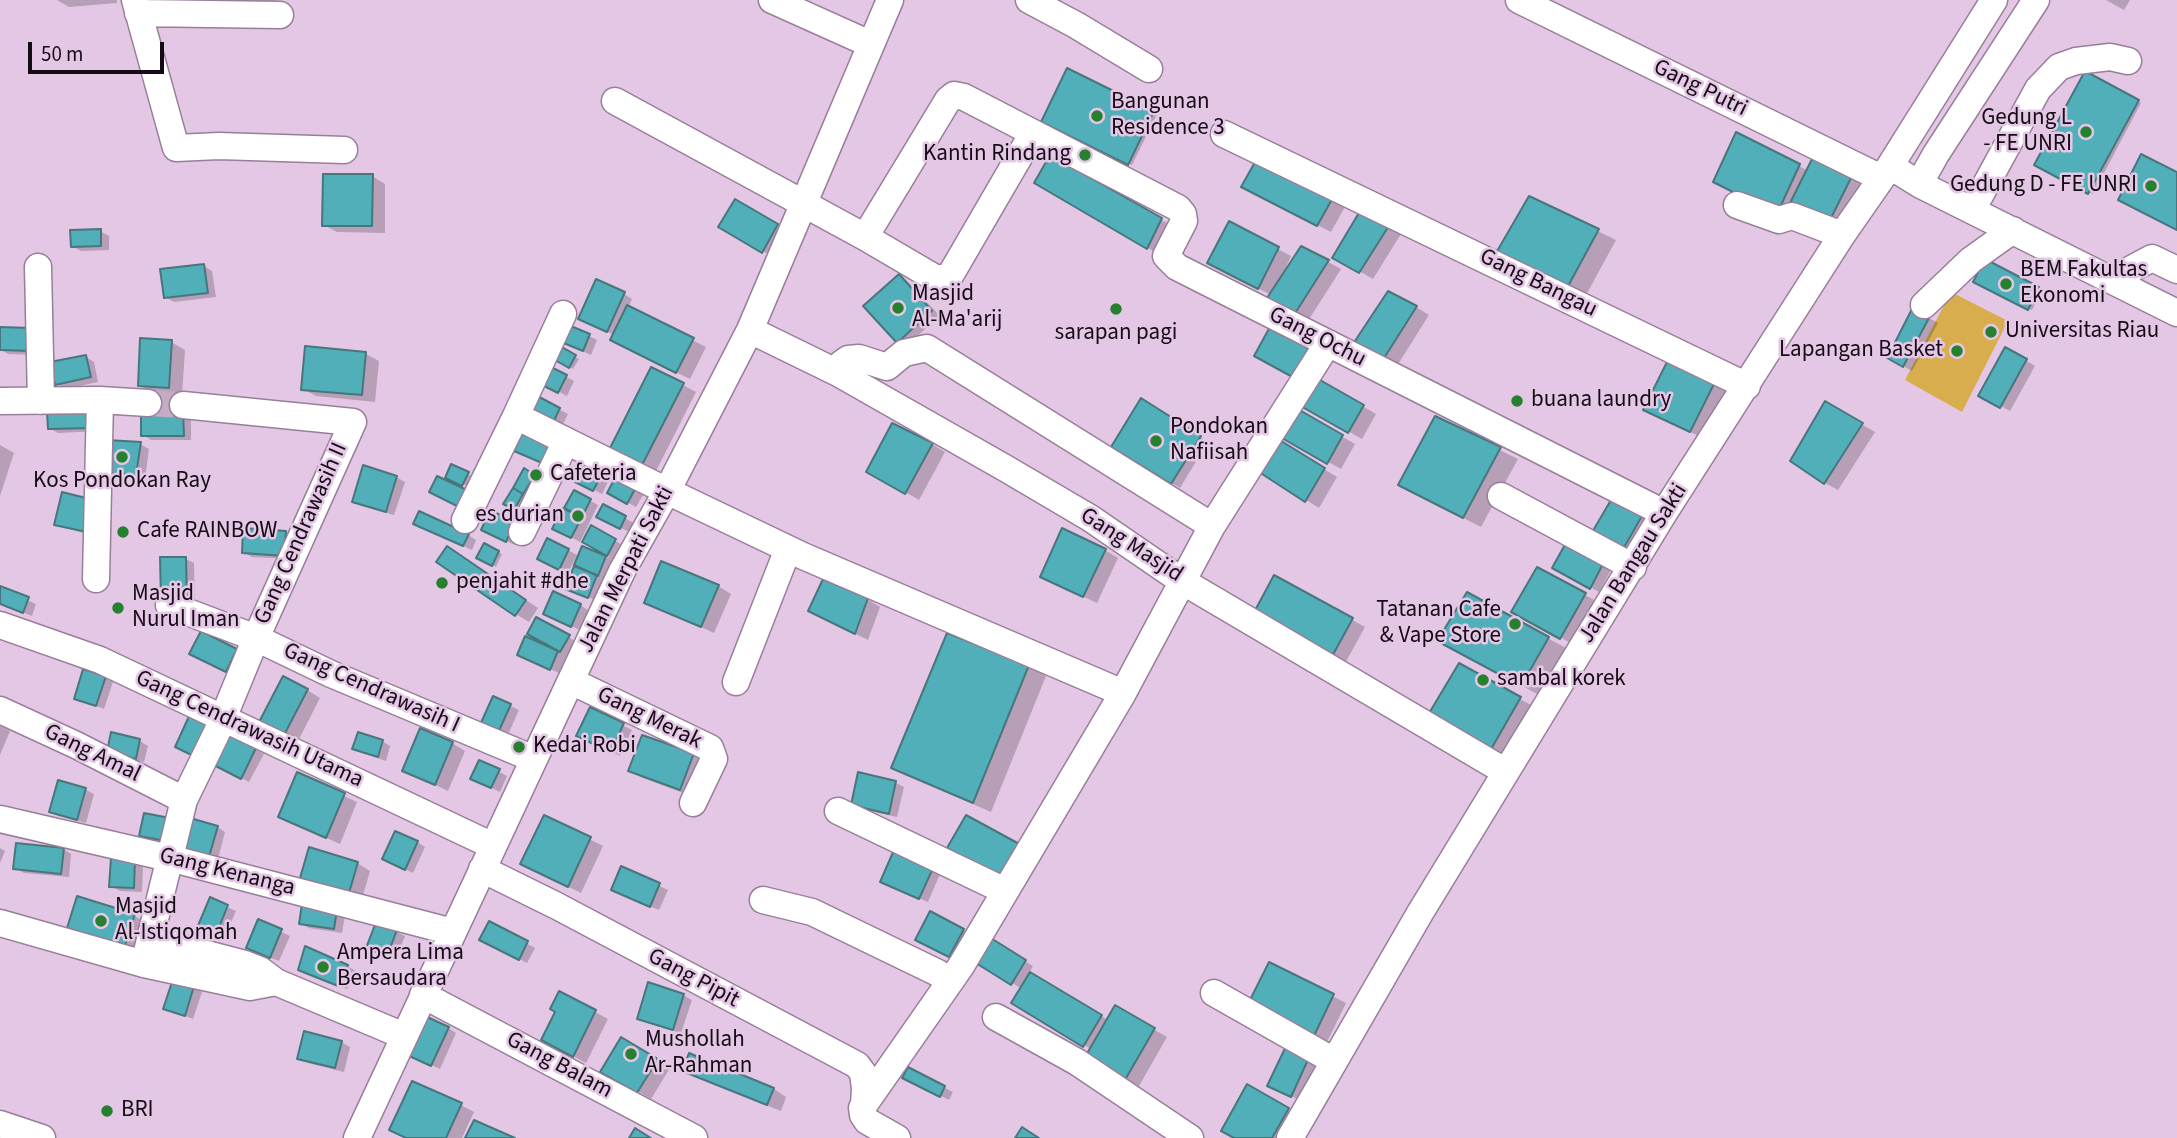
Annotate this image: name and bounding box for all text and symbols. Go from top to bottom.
scale bar [32,28,168,72]
text: 50 m [41,39,83,69]
street label: Gang Putri [1648,54,1752,124]
place label: Bangunan Residence 3 [1111,89,1225,143]
place label: Gedung L - FE UNRI [1981,105,2072,159]
marker: Bangunan Residence 3 [1089,108,1105,124]
marker: Gedung L - FE UNRI [2078,124,2094,140]
place label: Kantin Rindang [923,141,1071,169]
marker: Kantin Rindang [1077,147,1093,163]
place label: Gedung D - FE UNRI [1950,172,2137,200]
marker: Gedung D - FE UNRI [2143,178,2159,194]
street label: Gang Bangau [1475,244,1601,324]
place label: BEM Fakultas Ekonomi [2020,257,2147,311]
marker: BEM Fakultas Ekonomi [1998,276,2014,292]
place label: Masjid Al-Ma'arij [912,281,1002,335]
marker: Masjid Al-Ma'arij [890,300,906,316]
marker: sarapan pagi [1108,301,1124,317]
street label: Gang Ochu [1264,302,1370,374]
place label: Universitas Riau [2005,318,2159,346]
place label: sarapan pagi [1055,320,1177,348]
marker: Universitas Riau [1983,324,1999,340]
place label: Lapangan Basket [1779,337,1943,365]
marker: Lapangan Basket [1949,343,1965,359]
place label: buana laundry [1531,387,1671,415]
marker: buana laundry [1509,393,1525,409]
place label: Pondokan Nafiisah [1170,414,1268,468]
marker: Pondokan Nafiisah [1148,433,1164,449]
street label: Gang Cendrawasih II [250,439,354,629]
marker: Kos Pondokan Ray [114,449,130,465]
place label: Cafeteria [550,461,636,489]
marker: Cafeteria [528,467,544,483]
place label: Kos Pondokan Ray [33,468,211,496]
street label: Jalan Bangau Sakti [1574,479,1694,649]
street label: Jalan Merpati Sakti [573,482,681,658]
place label: es durian [475,502,564,530]
street label: Gang Masjid [1075,503,1187,589]
marker: es durian [570,508,586,524]
place label: Cafe RAINBOW [137,518,277,546]
marker: Cafe RAINBOW [115,524,131,540]
place label: penjahit #dhe [456,569,589,597]
marker: penjahit #dhe [434,575,450,591]
place label: Masjid Nurul Iman [132,581,240,635]
place label: Tatanan Cafe & Vape Store [1376,597,1501,651]
marker: Masjid Nurul Iman [110,600,126,616]
marker: Tatanan Cafe & Vape Store [1507,616,1523,632]
street label: Gang Cendrawasih I [279,638,463,740]
street label: Gang Cendrawasih Utama [131,665,367,795]
place label: sambal korek [1497,666,1626,694]
marker: sambal korek [1475,672,1491,688]
street label: Gang Merak [592,682,706,756]
street label: Gang Amal [39,719,145,789]
place label: Kedai Robi [533,733,636,761]
marker: Kedai Robi [511,739,527,755]
street label: Gang Kenanga [156,843,298,903]
place label: Masjid Al-Istiqomah [115,894,238,948]
marker: Masjid Al-Istiqomah [93,913,109,929]
place label: Ampera Lima Bersaudara [337,940,464,994]
street label: Gang Pipit [643,943,743,1015]
marker: Ampera Lima Bersaudara [315,959,331,975]
street label: Gang Balam [501,1027,617,1105]
place label: Mushollah Ar-Rahman [645,1027,752,1081]
marker: Mushollah Ar-Rahman [623,1046,639,1062]
place label: BRI [121,1097,154,1125]
marker: BRI [99,1103,115,1119]

